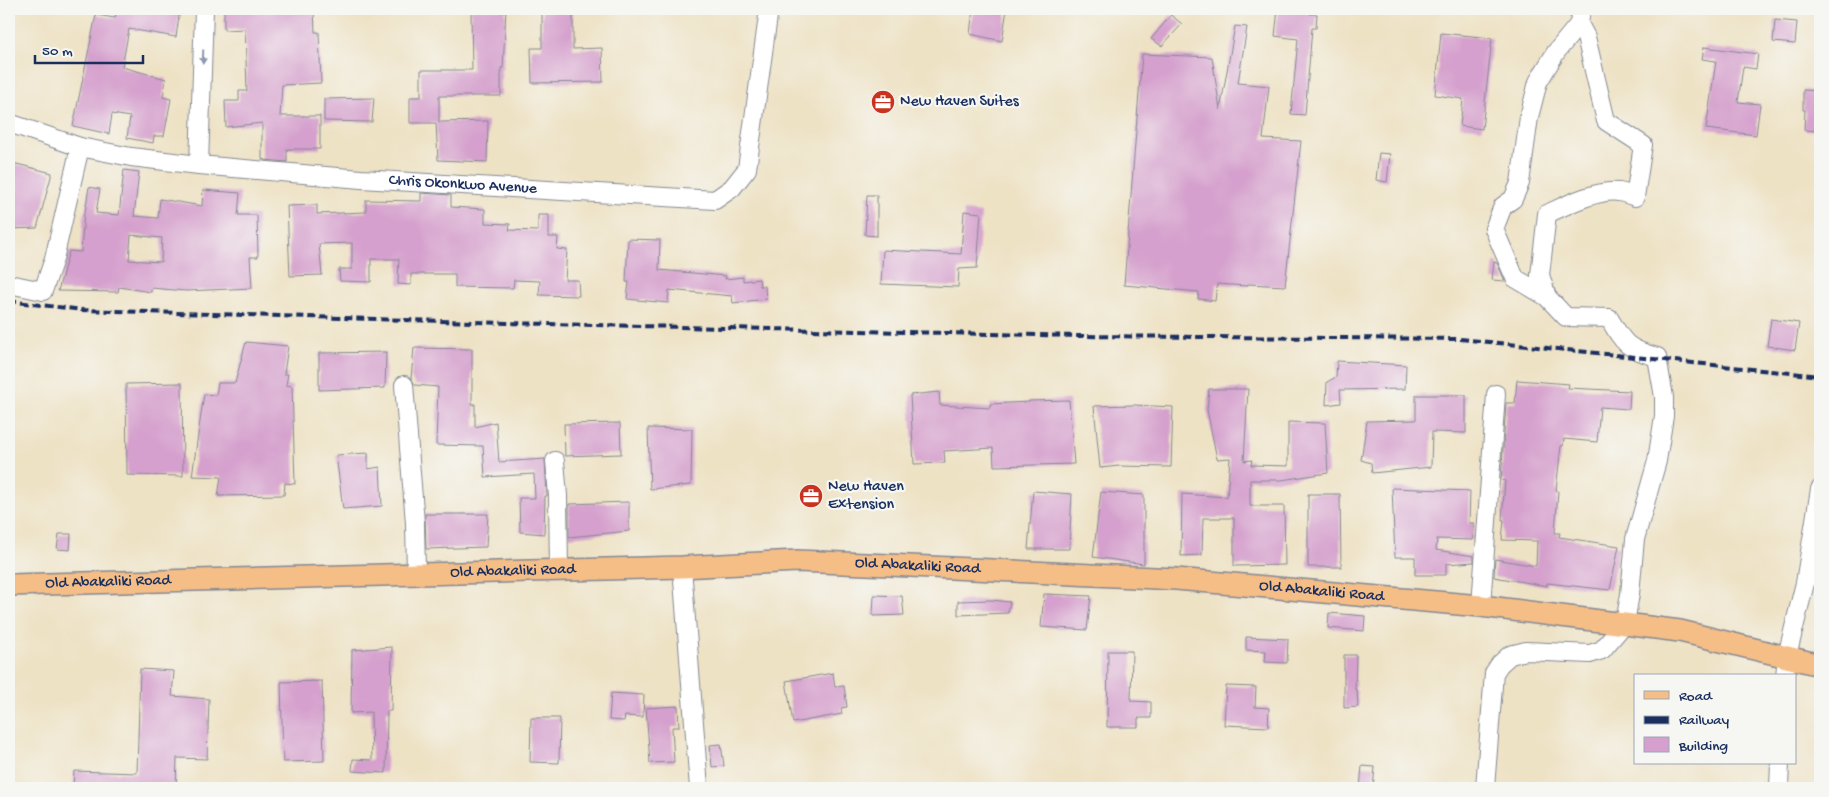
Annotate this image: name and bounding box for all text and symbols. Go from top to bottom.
scale bar [35,32,142,64]
text: 50 m [42,43,73,61]
one-way arrow [198,50,206,66]
office icon: New Haven Suites [870,89,896,115]
place label: New Haven Suites [900,93,1020,112]
street label: Chris Okonkwo Avenue [388,171,538,199]
place label: New Haven Extension [828,478,904,515]
office icon: New Haven Extension [798,483,824,509]
street label: Old Abakaliki Road [854,554,982,579]
street label: Old Abakaliki Road [450,560,577,583]
street label: Old Abakaliki Road [45,571,173,594]
street label: Old Abakaliki Road [1258,577,1387,607]
legend [1634,674,1796,764]
text: Road [1679,688,1713,706]
text: Railway [1679,712,1730,730]
text: Building [1678,738,1728,756]

